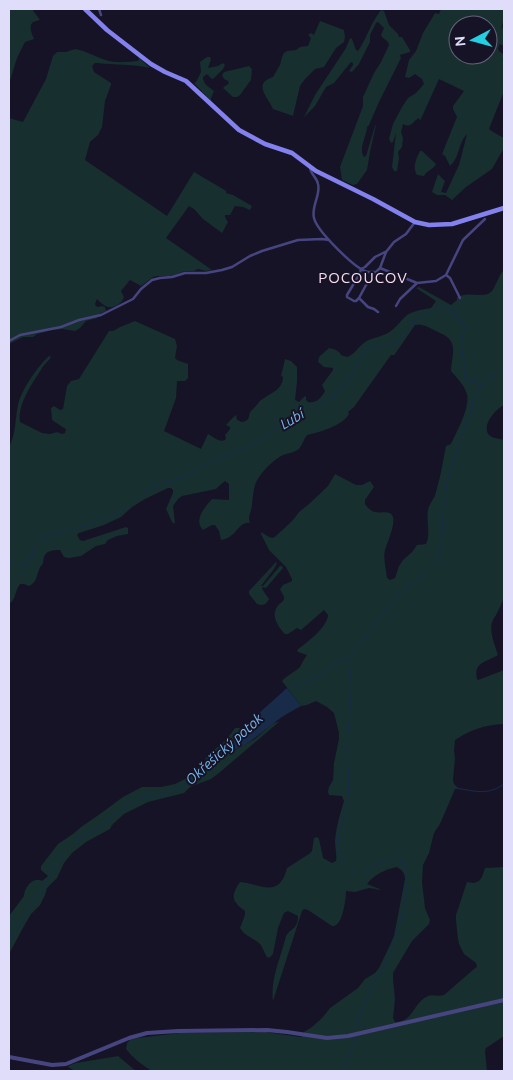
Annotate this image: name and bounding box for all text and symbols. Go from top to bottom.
north arrow [448,15,498,65]
text: N [452,35,469,47]
district label: POCOUCOV [318,269,408,286]
water label: Lubí [277,405,308,432]
water label: Okřešický potok [182,710,267,788]

